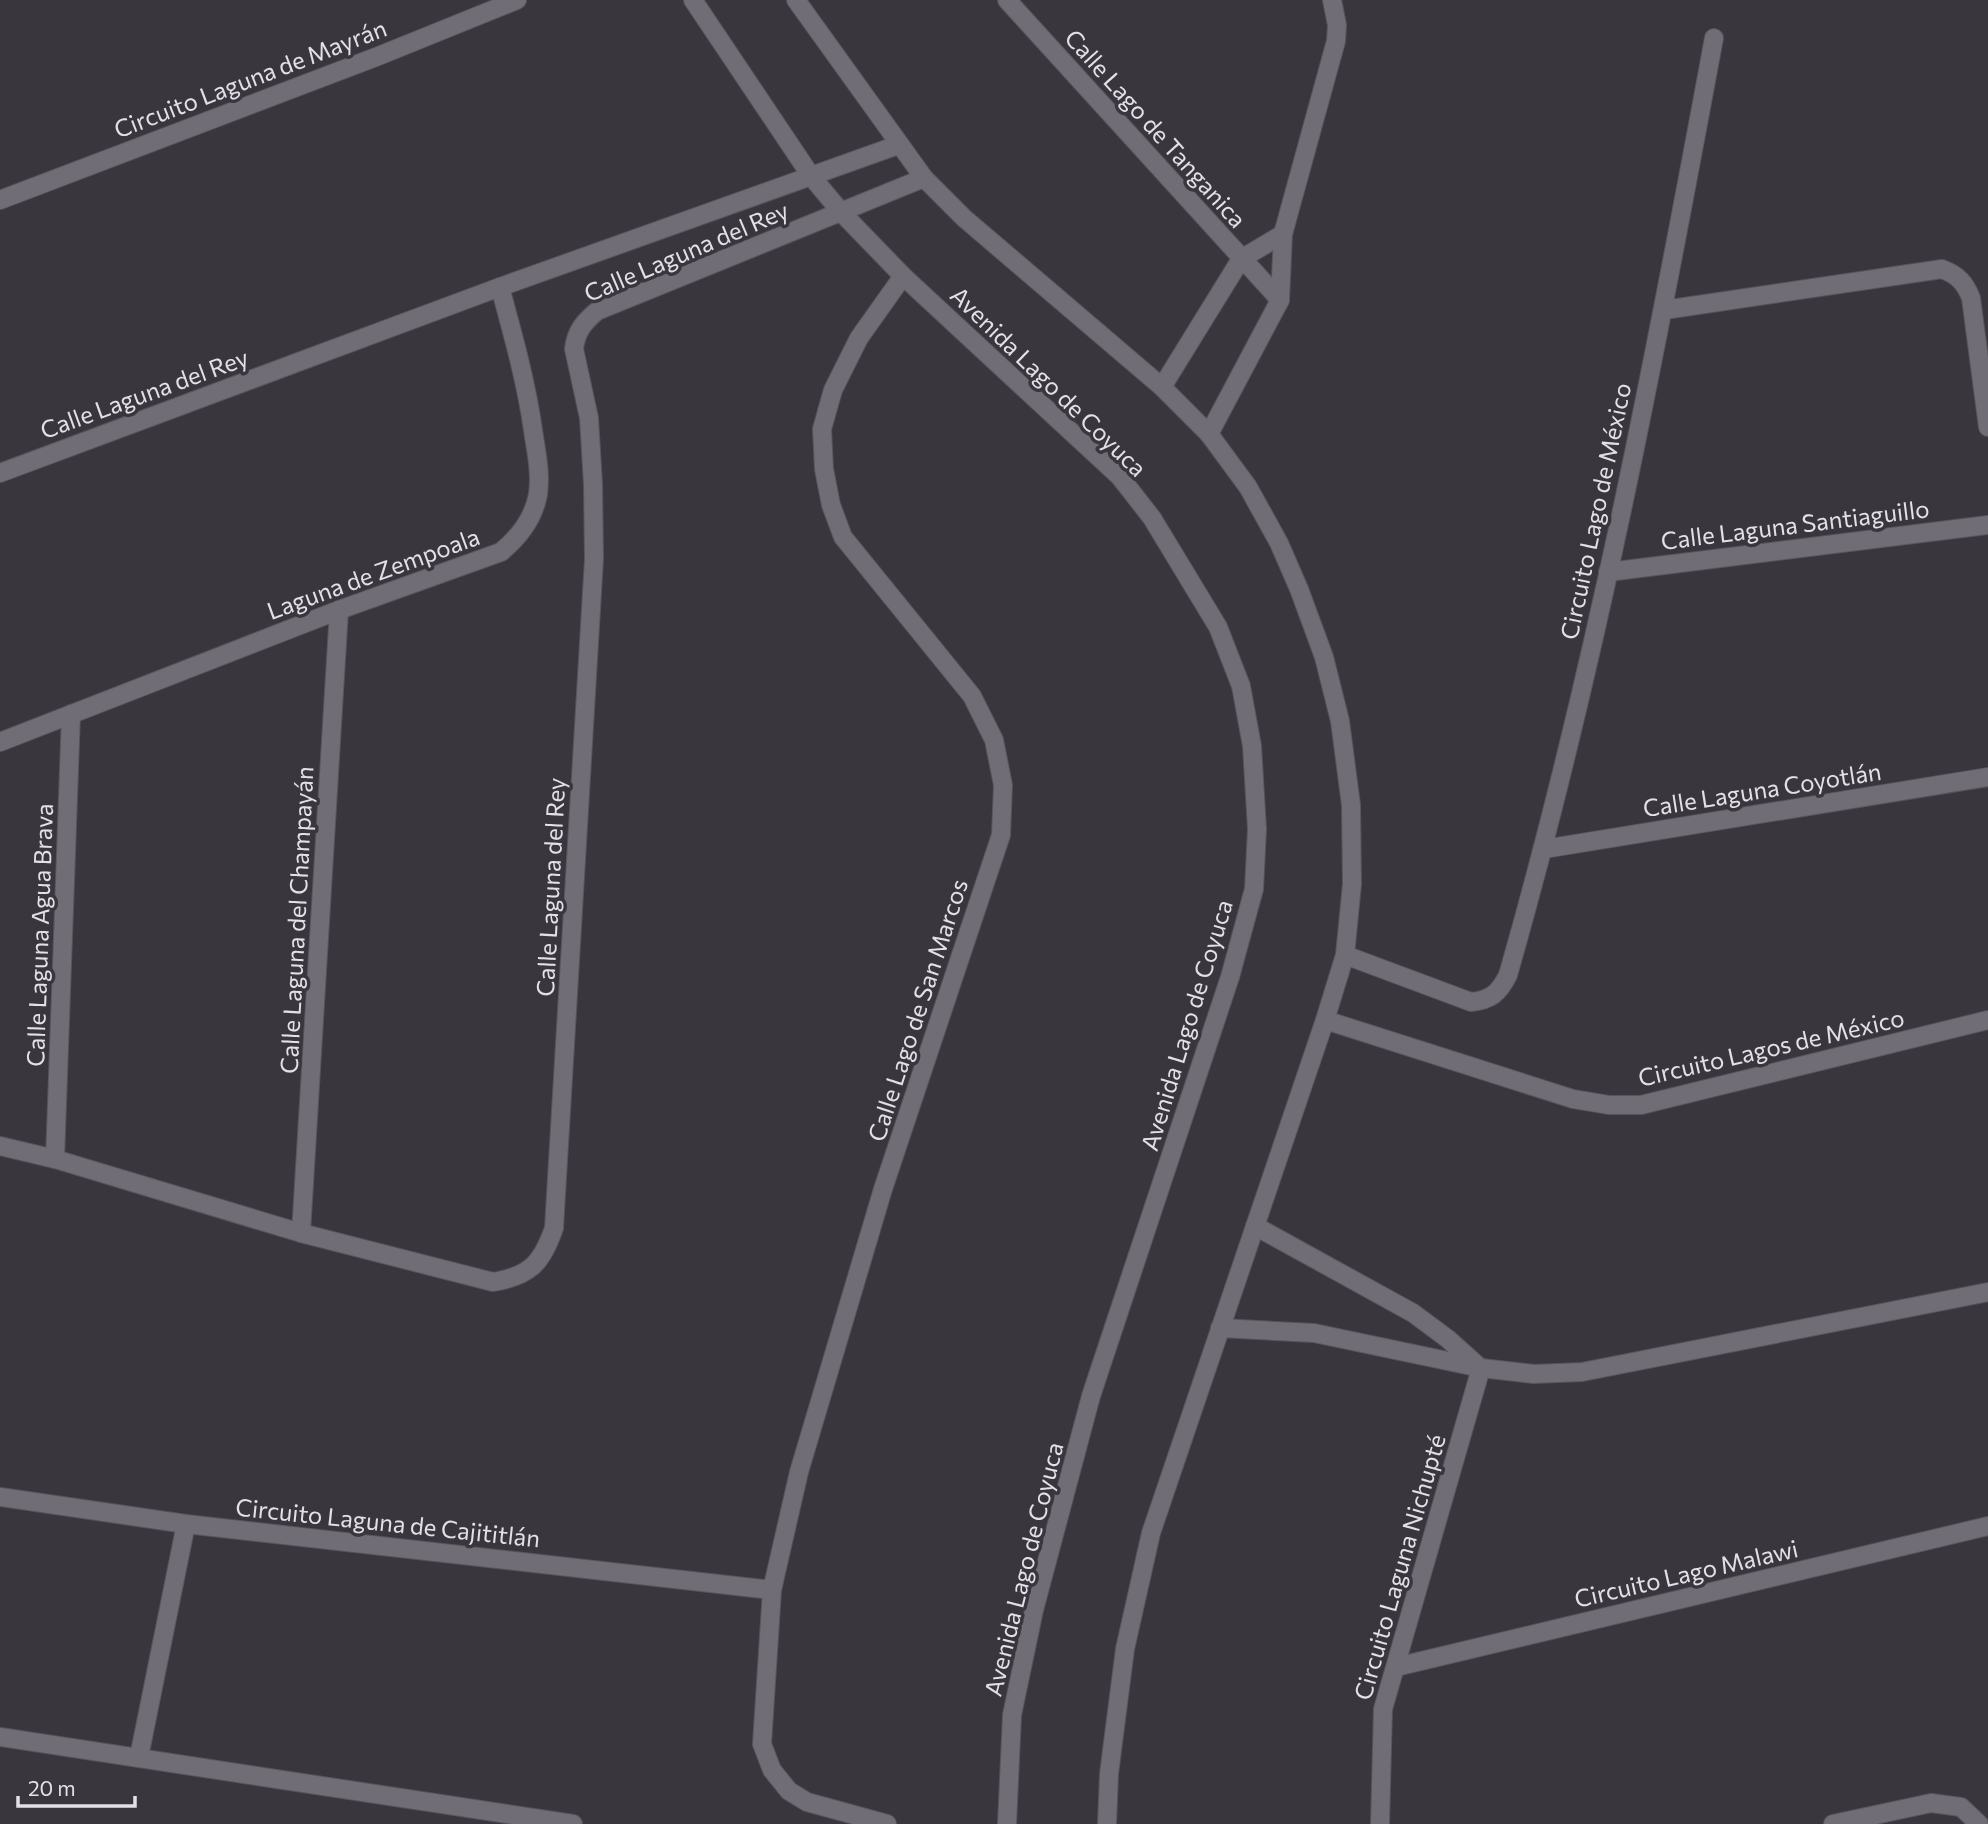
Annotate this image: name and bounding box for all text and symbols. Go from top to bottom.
street label: Circuito Laguna de Mayrán [110,13,390,143]
street label: Calle Lago de Tanganica [1059,23,1253,233]
street label: Calle Laguna del Rey [579,195,793,307]
street label: Avenida Lago de Coyuca [945,280,1153,482]
street label: Calle Laguna del Rey [36,342,252,444]
street label: Circuito Lago de México [1554,380,1636,642]
street label: Calle Laguna Santiaguillo [1659,493,1931,555]
street label: Laguna de Zempoala [263,521,483,625]
street label: Calle Laguna Coyotlán [1641,756,1883,822]
street label: Calle Laguna del Champayán [273,766,319,1074]
street label: Calle Laguna del Rey [530,777,570,997]
street label: Calle Laguna Agua Brava [20,803,58,1067]
street label: Calle Lago de San Marcos [861,875,973,1145]
street label: Avenida Lago de Coyuca [1134,896,1238,1154]
street label: Circuito Lagos de México [1635,1002,1907,1092]
street label: Circuito Laguna Nichupté [1347,1431,1451,1703]
street label: Avenida Lago de Coyuca [977,1439,1069,1699]
street label: Circuito Laguna de Cajititlán [234,1492,542,1552]
street label: Circuito Lago Malawi [1571,1533,1801,1613]
scale bar [18,1764,135,1808]
text: 20 m [28,1775,76,1800]

